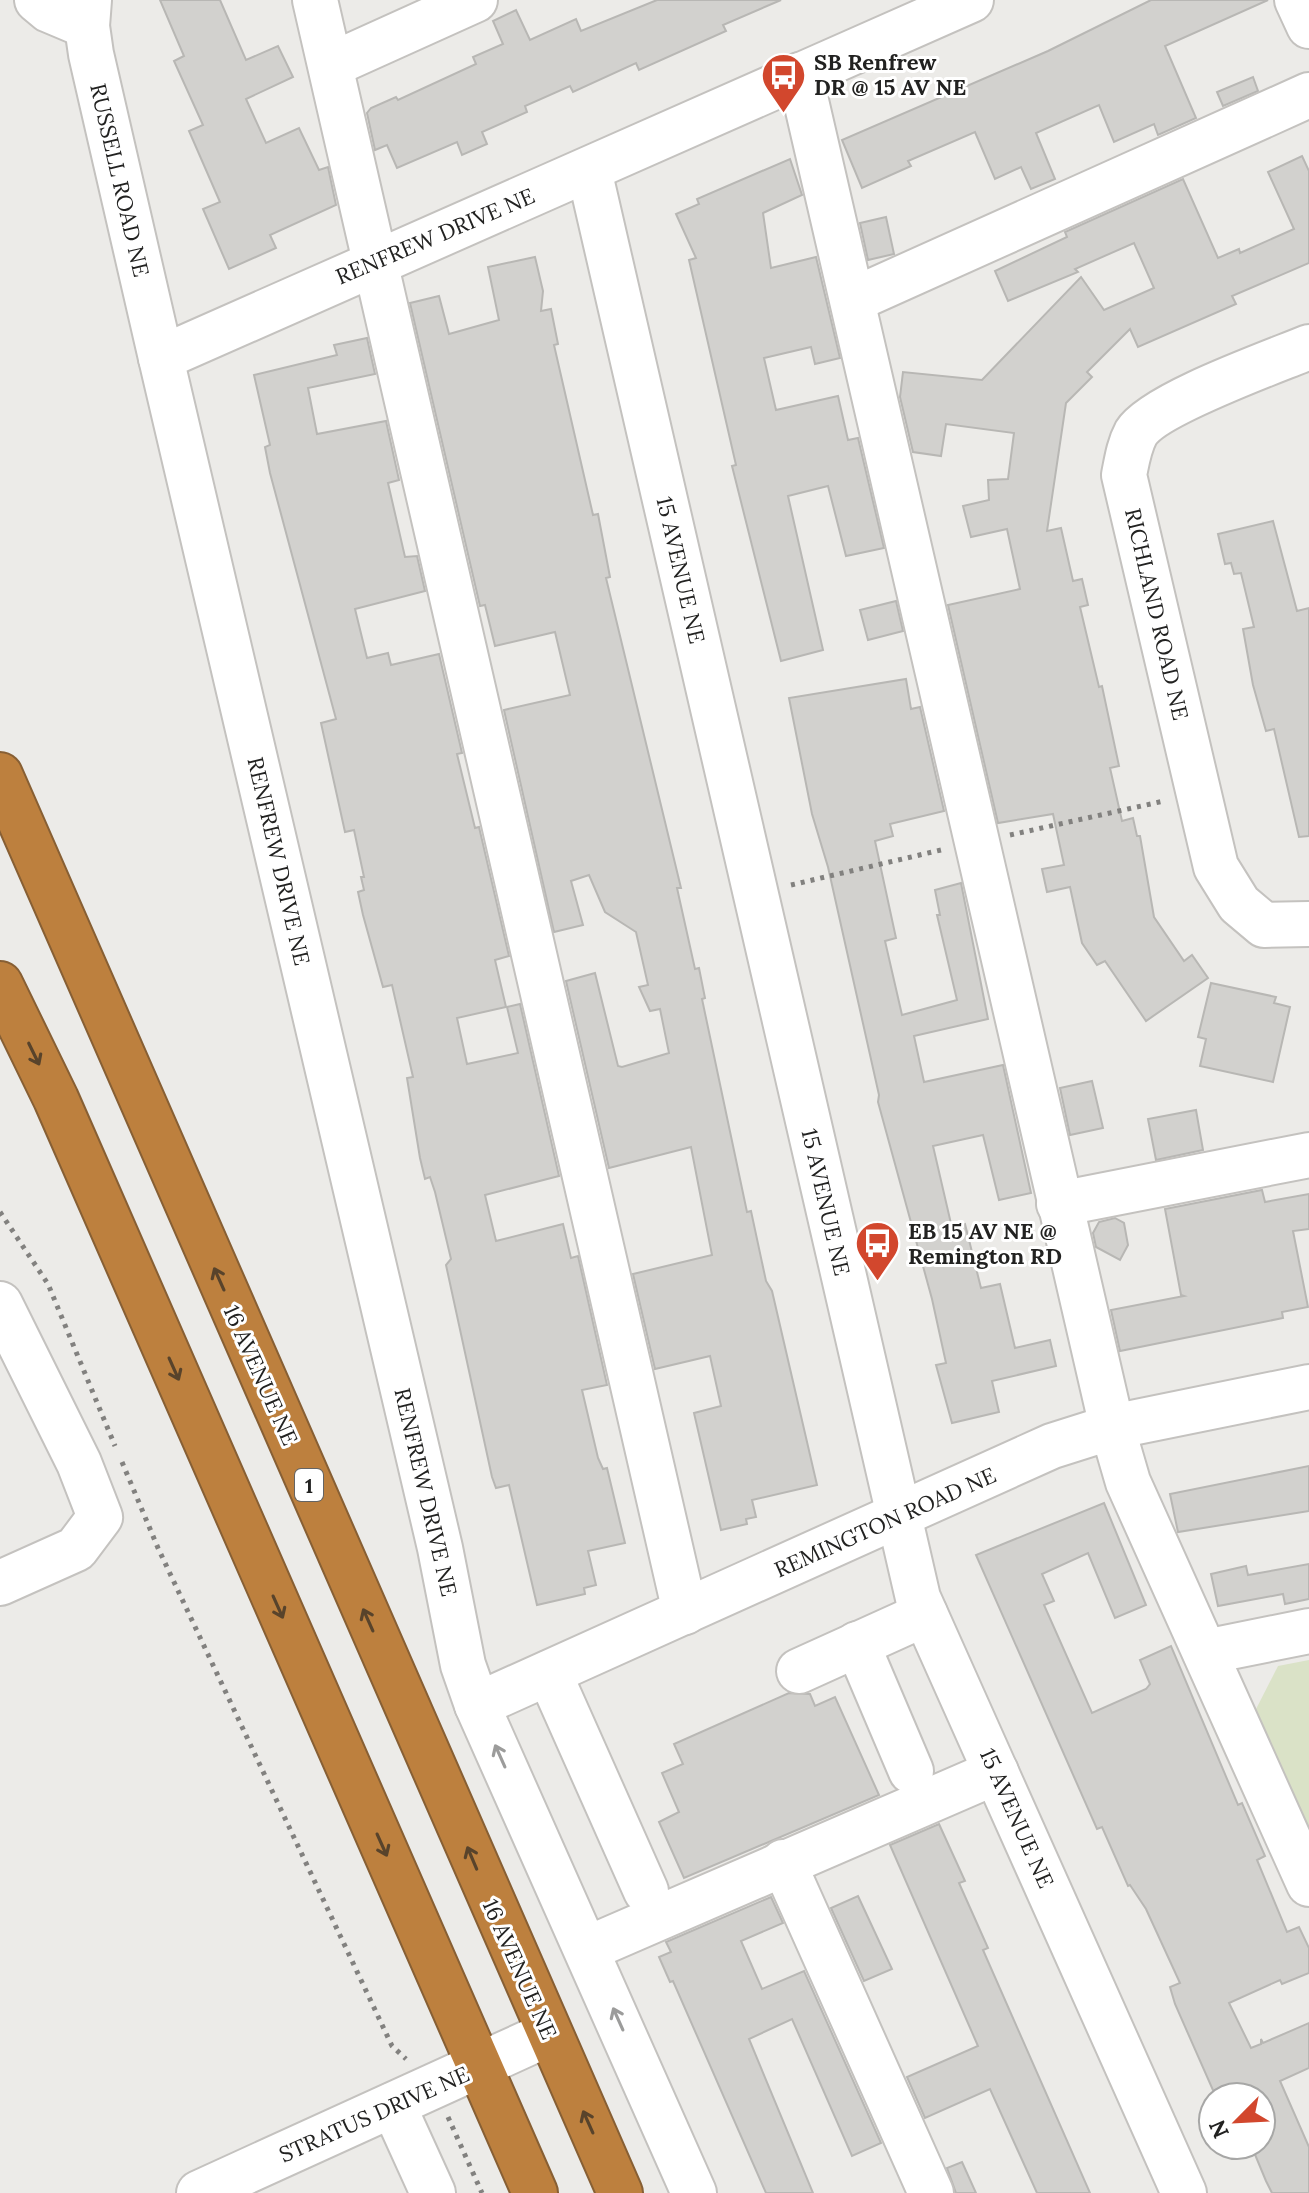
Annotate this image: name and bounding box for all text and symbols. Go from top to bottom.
place label: SB Renfrew DR @ 15 AV NE [814,48,966,101]
bus stop icon: SB Renfrew DR @ 15 AV NE [759,51,807,114]
street label: RUSSELL ROAD NE [84,81,156,279]
street label: RENFREW DRIVE NE [331,181,539,291]
street label: 15 AVENUE NE [650,494,712,646]
street label: RICHLAND ROAD NE [1119,505,1195,723]
street label: RENFREW DRIVE NE [241,754,317,968]
one-way arrow [27,1042,42,1066]
street label: 15 AVENUE NE [795,1126,857,1278]
place label: EB 15 AV NE @ Remington RD [908,1217,1062,1270]
bus stop icon: EB 15 AV NE @ Remington RD [853,1220,901,1283]
one-way arrow [211,1267,226,1292]
street label: 16 AVENUE NE [218,1300,304,1450]
one-way arrow [167,1356,182,1380]
street label: RENFREW DRIVE NE [388,1385,464,1599]
street label: REMINGTON ROAD NE [770,1460,1000,1584]
road number: 1 [295,1469,323,1501]
one-way arrow [271,1594,286,1619]
one-way arrow [360,1608,375,1633]
one-way arrow [492,1744,507,1768]
street label: 15 AVENUE NE [974,1744,1060,1892]
one-way arrow [375,1832,390,1857]
one-way arrow [463,1846,478,1871]
street label: 16 AVENUE NE [477,1894,563,2044]
one-way arrow [609,2007,624,2032]
street label: STRATUS DRIVE NE [275,2059,473,2169]
north arrow [1197,2081,1277,2161]
one-way arrow [579,2110,594,2135]
text: N [1202,2116,1235,2143]

